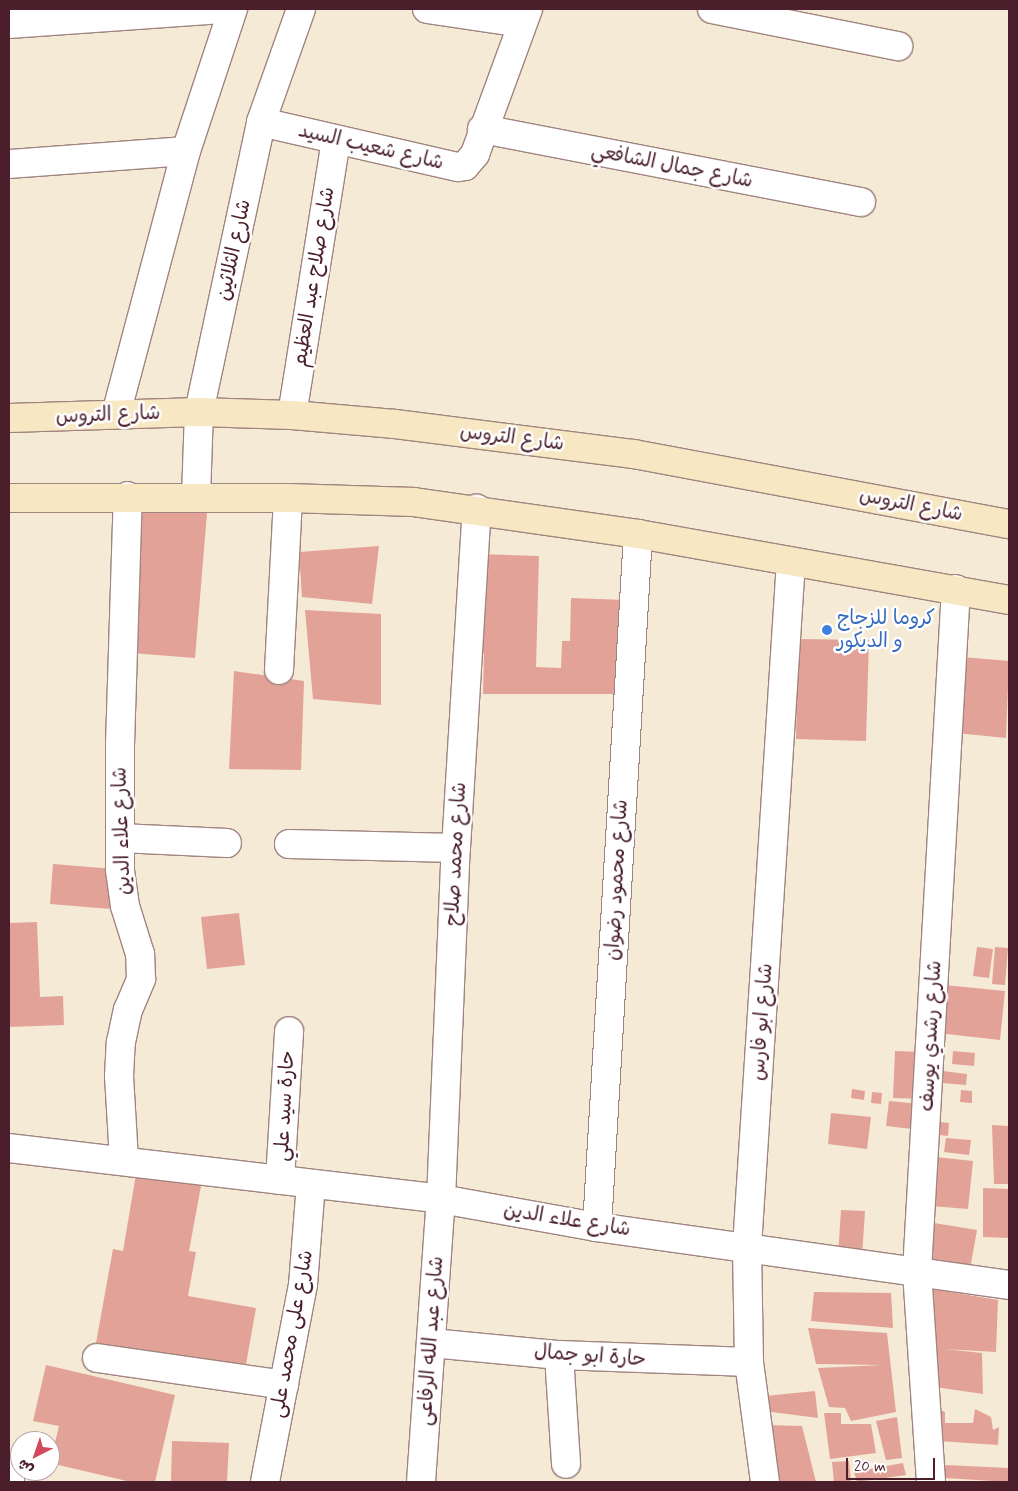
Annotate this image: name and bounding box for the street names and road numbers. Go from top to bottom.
street label: شارع شعيب السيد [296,119,446,175]
street label: شارع جمال الشافعي [589,139,755,193]
street label: شارع صلاح عبد العظيم [288,185,340,369]
street label: شارع الثلاثين [212,197,256,303]
street label: شارع التروس [55,401,161,429]
street label: شارع التروس [459,420,565,456]
street label: شارع التروس [857,483,965,527]
street label: شارع علاء الدين [108,766,136,896]
street label: شارع محمد صلاح [440,781,472,927]
street label: شارع محمود رضوان [601,799,633,961]
street label: شارع رشدي يوسف [915,960,947,1112]
street label: شارع ابو فارس [746,962,778,1082]
street label: حارة سيد علي [270,1050,300,1162]
street label: شارع علاء الدين [502,1198,632,1242]
street label: شارع على محمد على [265,1248,319,1420]
street label: شارع عبد الله الرفاعى [413,1255,449,1427]
street label: حارة ابو جمال [533,1340,647,1372]

